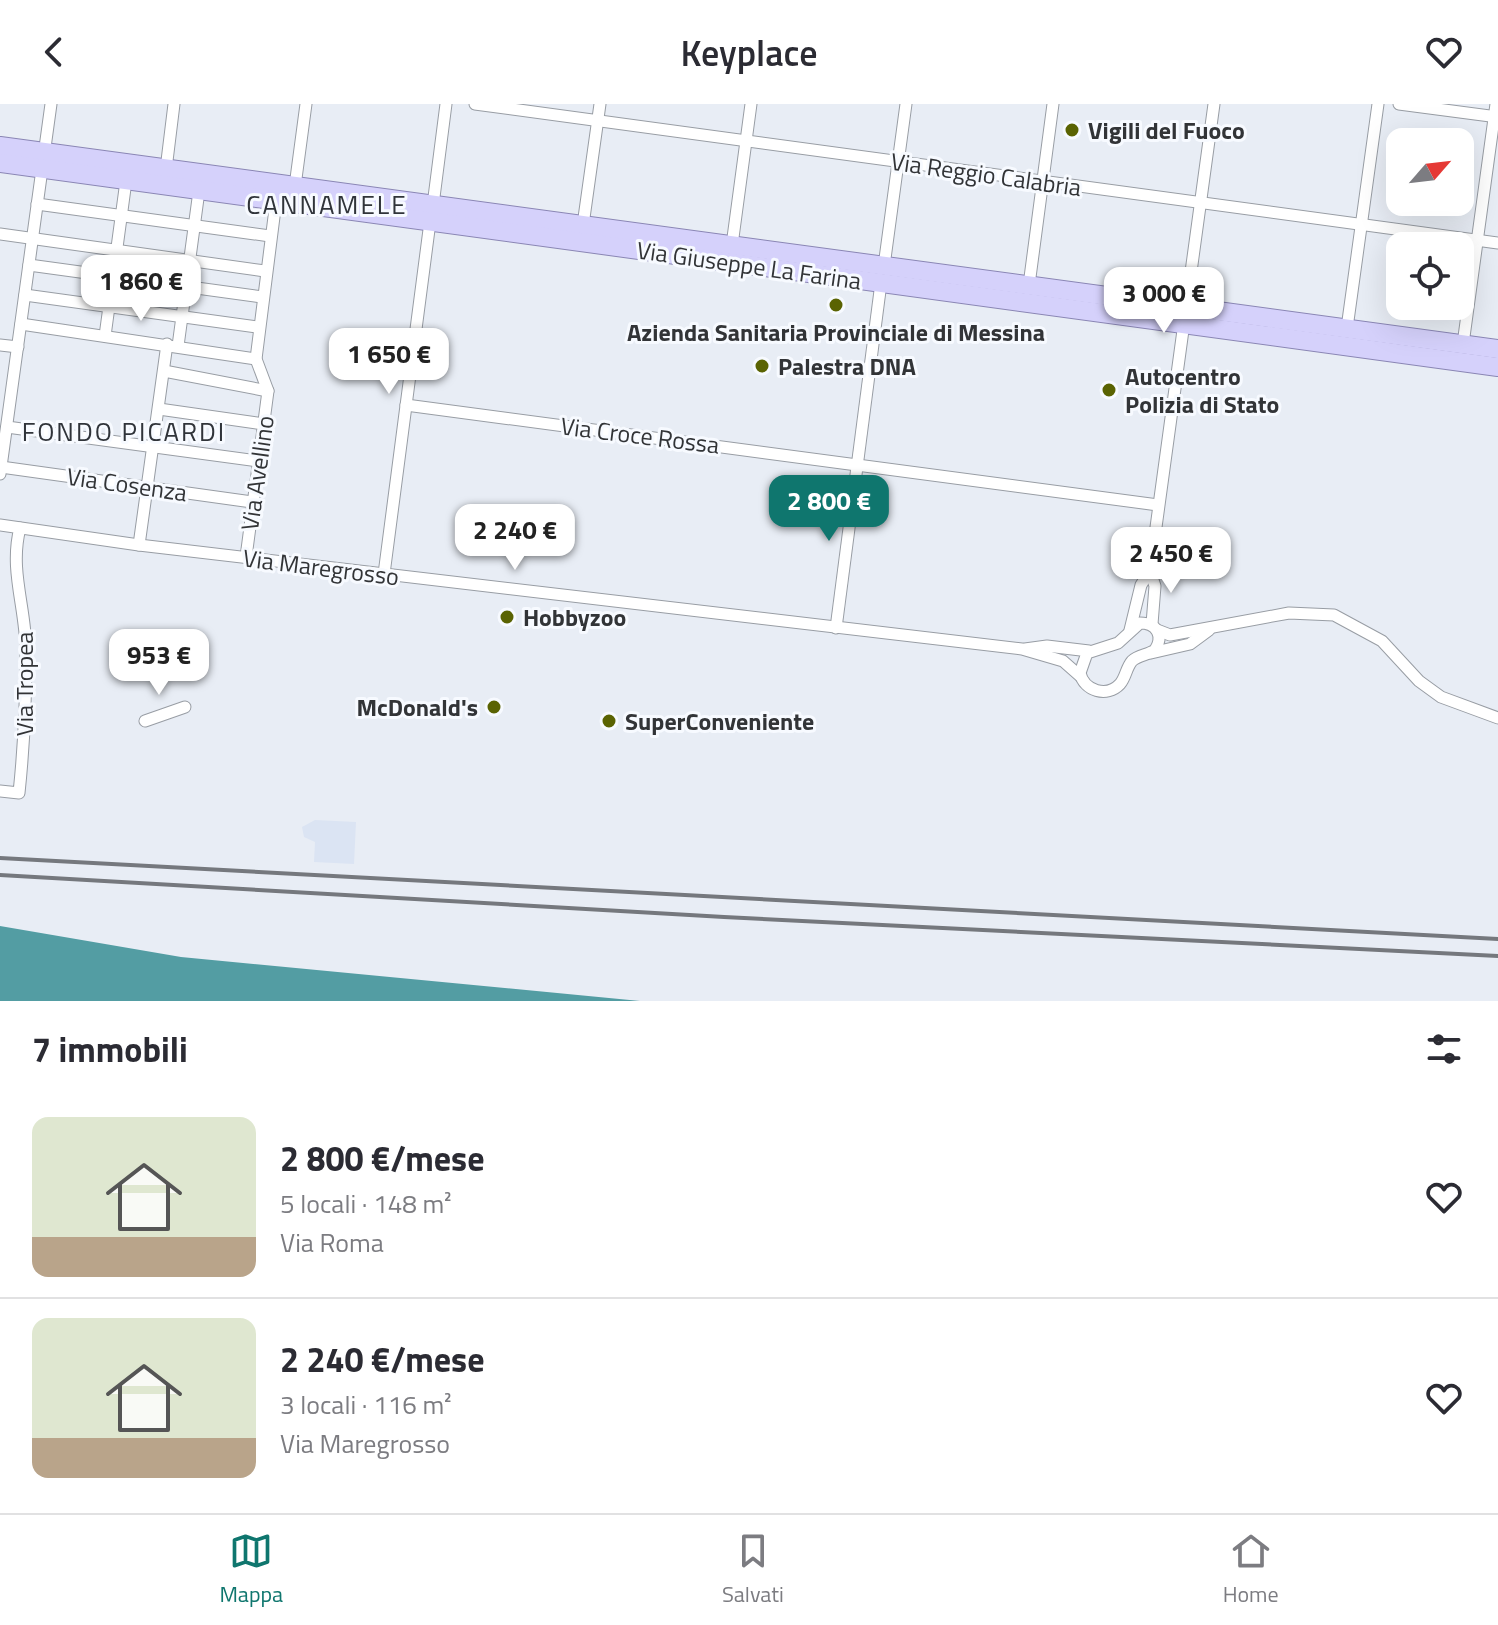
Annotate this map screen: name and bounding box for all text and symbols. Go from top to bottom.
text: Keyplace [681,25,817,80]
icon: back [32,30,76,74]
icon: heart [1422,30,1466,74]
place label: Vigili del Fuoco [1088,112,1245,148]
marker: Vigili del Fuoco [1063,121,1081,139]
north arrow [1386,128,1474,216]
map controls [1386,128,1474,320]
street label: Via Reggio Calabria [888,143,1084,205]
district label: CANNAMELE [246,185,408,224]
street label: Via Giuseppe La Farina [634,231,864,299]
button: locate [1386,232,1474,320]
pin: 1 860 € [67,255,215,323]
text: 1 860 € [99,261,183,300]
pin: 3 000 € [1090,267,1238,335]
text: 3 000 € [1122,273,1206,312]
marker: Azienda Sanitaria Provinciale di Messina [827,296,845,314]
place label: Azienda Sanitaria Provinciale di Messina [627,314,1045,350]
pin: 1 650 € [315,328,463,396]
text: 1 650 € [347,334,431,373]
place label: Palestra DNA [778,348,916,384]
marker: Palestra DNA [753,357,771,375]
place label: Autocentro Polizia di Stato [1125,358,1279,422]
marker: Autocentro Polizia di Stato [1100,381,1118,399]
street label: Via Croce Rossa [559,407,721,463]
district label: FONDO PICARDI [22,412,226,451]
street label: Via Avellino [231,413,283,533]
street label: Via Cosenza [65,458,189,510]
pin: 2 800 € [755,475,903,543]
text: 2 800 € [787,481,871,520]
pin: 2 240 € [441,504,589,572]
text: 2 240 € [473,510,557,549]
pin: 2 450 € [1097,527,1245,595]
text: 2 450 € [1129,533,1213,572]
street label: Via Maregrosso [241,540,401,594]
place label: Hobbyzoo [523,599,626,635]
marker: Hobbyzoo [498,608,516,626]
pin: 953 € [103,629,215,697]
street label: Via Tropea [6,632,42,736]
text: 953 € [127,635,191,674]
place label: McDonald's [357,689,478,725]
marker: McDonald's [485,698,503,716]
place label: SuperConveniente [625,703,814,739]
marker: SuperConveniente [600,712,618,730]
text: 7 immobili [32,1023,188,1075]
icon: filters [1422,1027,1466,1071]
text: 2 800 €/mese [280,1132,485,1184]
icon: home [96,1149,192,1245]
icon: heart [1422,1175,1466,1219]
text: 5 locali · 148 m² [280,1184,452,1223]
text: Via Roma [280,1223,384,1262]
text: 2 240 €/mese [280,1333,485,1385]
icon: home [96,1350,192,1446]
icon: heart [1422,1376,1466,1420]
text: 3 locali · 116 m² [280,1385,452,1424]
text: Via Maregrosso [280,1424,450,1463]
tab: Mappa [219,1529,283,1611]
tab: Salvati [722,1529,784,1611]
tab: Home [1223,1529,1279,1611]

